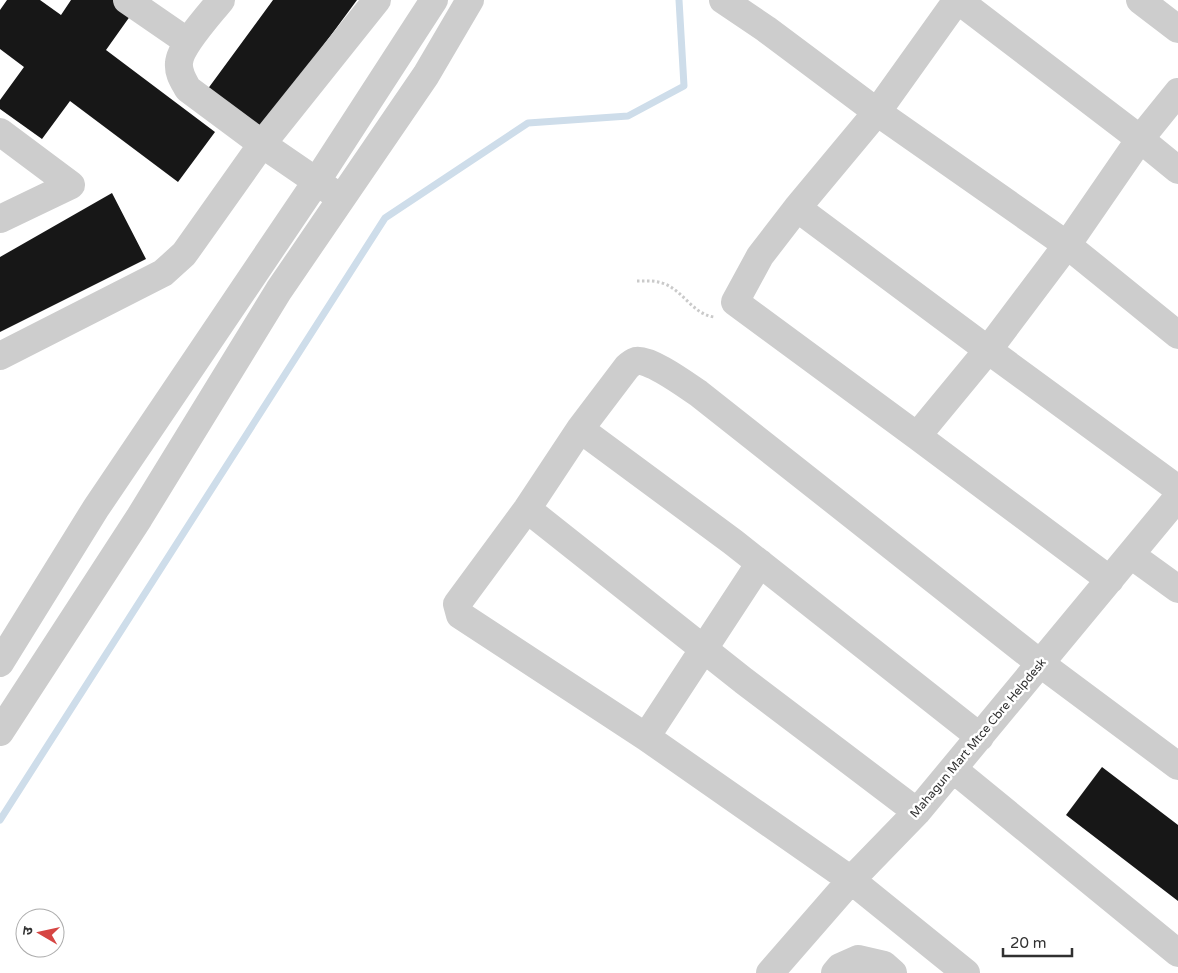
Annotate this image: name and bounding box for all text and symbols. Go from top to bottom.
street label: Mahagun Mart Mtce Cbre Helpdesk [907,655,1049,821]
north arrow [15,908,65,958]
text: उ [19,925,37,936]
scale bar [1003,926,1072,958]
text: 20 m [1010,934,1047,952]

